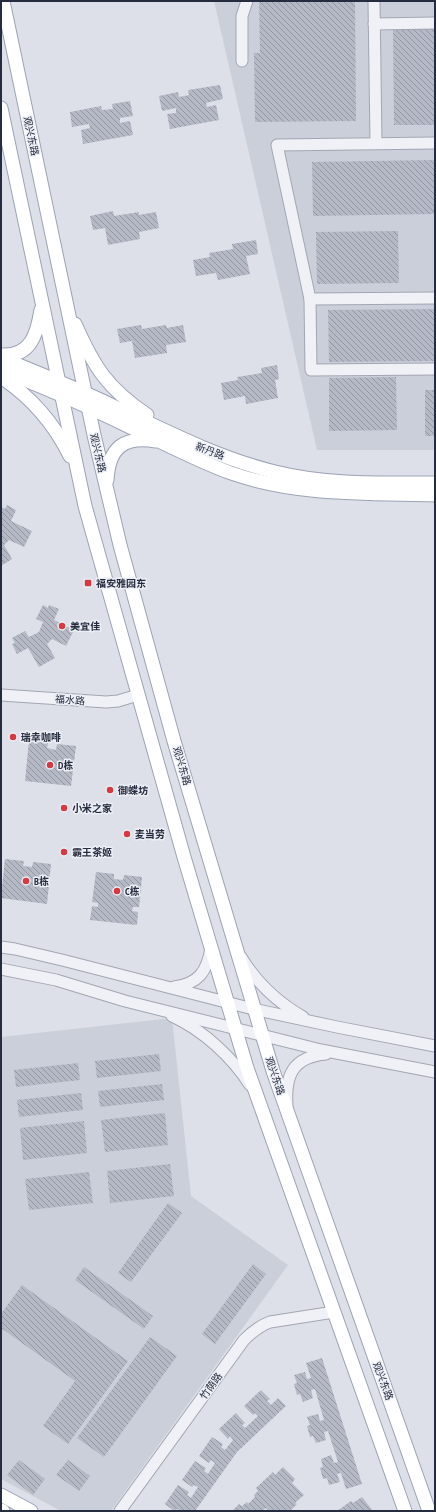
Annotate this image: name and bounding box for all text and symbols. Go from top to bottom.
street label: 观兴东路 [20,115,42,157]
street label: 观兴东路 [87,432,109,474]
street label: 新丹路 [194,440,226,462]
place label: 福安雅园东 [96,577,146,590]
marker: 福安雅园东 [83,578,93,588]
place label: 美宜佳 [70,620,100,633]
marker: 美宜佳 [57,621,67,631]
street label: 福水路 [54,692,86,708]
place label: 瑞幸咖啡 [21,731,61,744]
marker: 瑞幸咖啡 [8,732,18,742]
street label: 观兴东路 [170,745,194,787]
place label: D栋 [58,759,73,772]
marker: D栋 [45,760,55,770]
place label: 御蝶坊 [117,784,148,797]
marker: 御蝶坊 [105,785,115,795]
place label: 小米之家 [72,802,112,815]
marker: 小米之家 [59,803,69,813]
place label: 麦当劳 [135,828,165,841]
marker: 麦当劳 [122,829,132,839]
place label: 霸王茶姬 [72,846,112,859]
marker: 霸王茶姬 [59,847,69,857]
place label: B栋 [34,875,49,888]
marker: B栋 [21,876,31,886]
place label: C栋 [125,885,140,898]
marker: C栋 [112,886,122,896]
street label: 观兴东路 [262,1055,288,1097]
street label: 观兴东路 [370,1360,396,1402]
street label: 竹荫路 [197,1370,225,1402]

